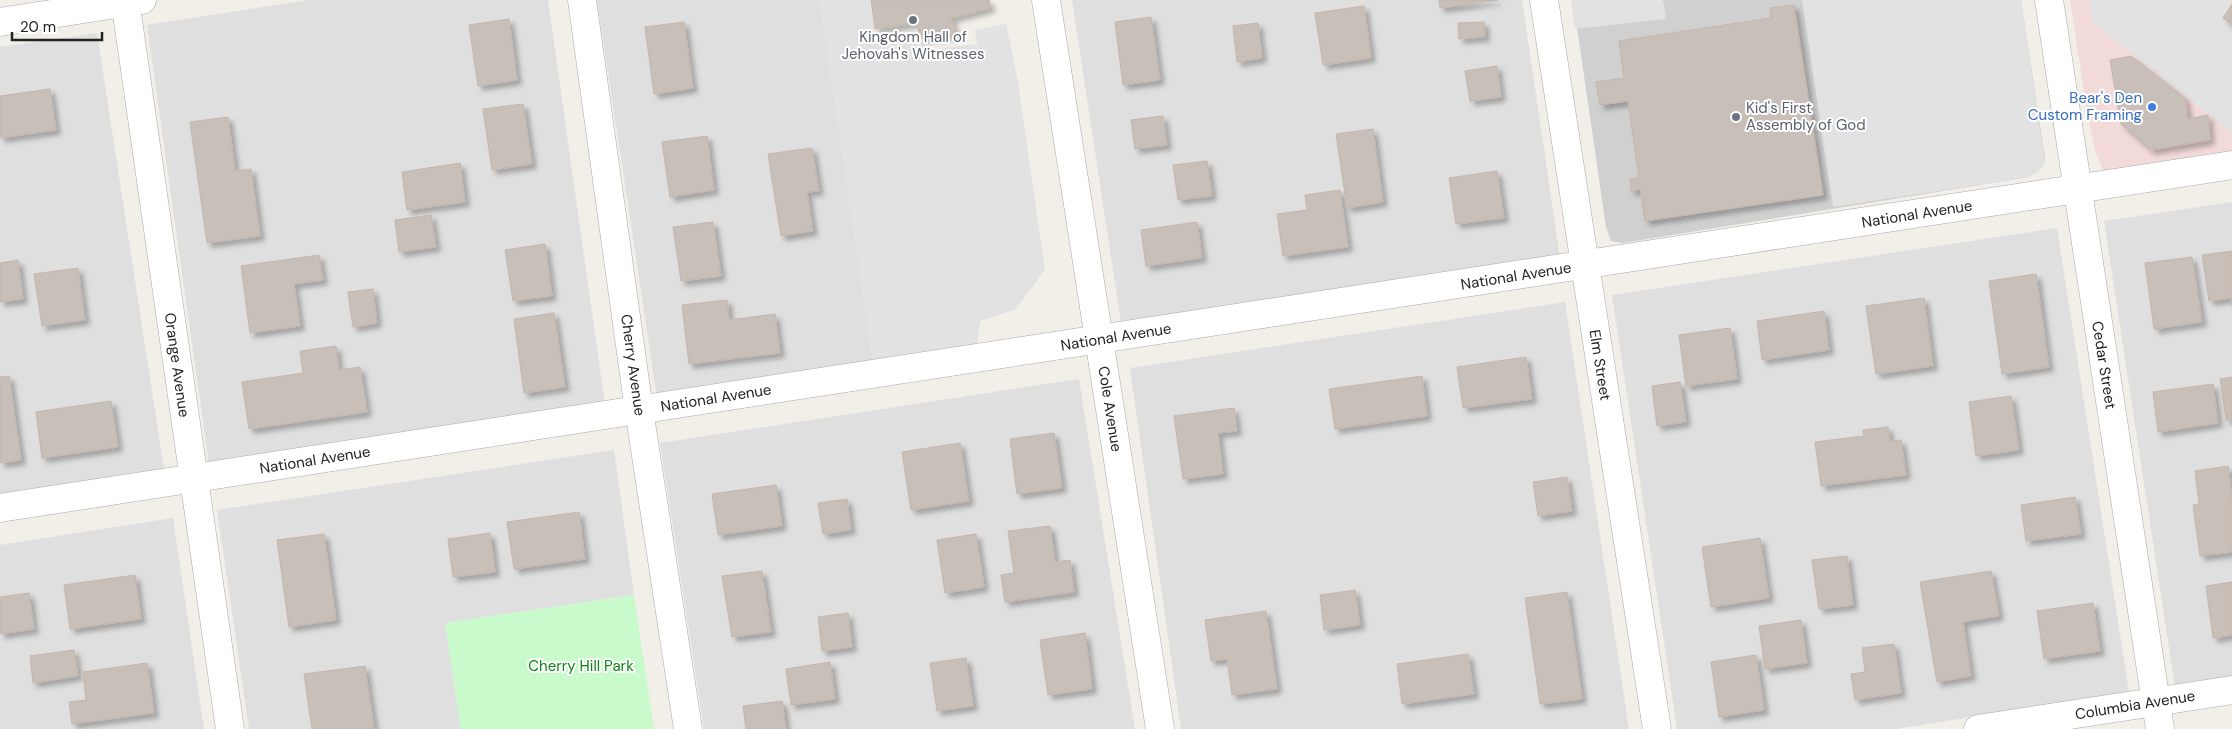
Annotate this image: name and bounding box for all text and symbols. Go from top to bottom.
scale bar [12,10,102,42]
marker: Kingdom Hall of Jehovah's Witnesses [907,14,919,26]
text: 20 m [20,17,56,37]
place label: Kingdom Hall of Jehovah's Witnesses [842,27,984,64]
place label: Bear's Den Custom Framing [2028,88,2142,125]
place label: Kid's First Assembly of God [1746,98,1866,135]
marker: Bear's Den Custom Framing [2146,101,2158,113]
marker: Kid's First Assembly of God [1730,111,1742,123]
street label: National Avenue [1860,195,1974,233]
street label: National Avenue [1459,257,1573,295]
street label: Orange Avenue [160,311,194,419]
street label: Cherry Avenue [616,313,650,417]
street label: National Avenue [1059,318,1173,356]
street label: Cedar Street [2087,320,2121,411]
street label: Elm Street [1585,328,1616,402]
street label: Cole Avenue [1093,365,1127,453]
street label: National Avenue [659,379,773,417]
street label: National Avenue [258,441,372,479]
park label: Cherry Hill Park [528,656,634,676]
street label: Columbia Avenue [2074,686,2196,724]

